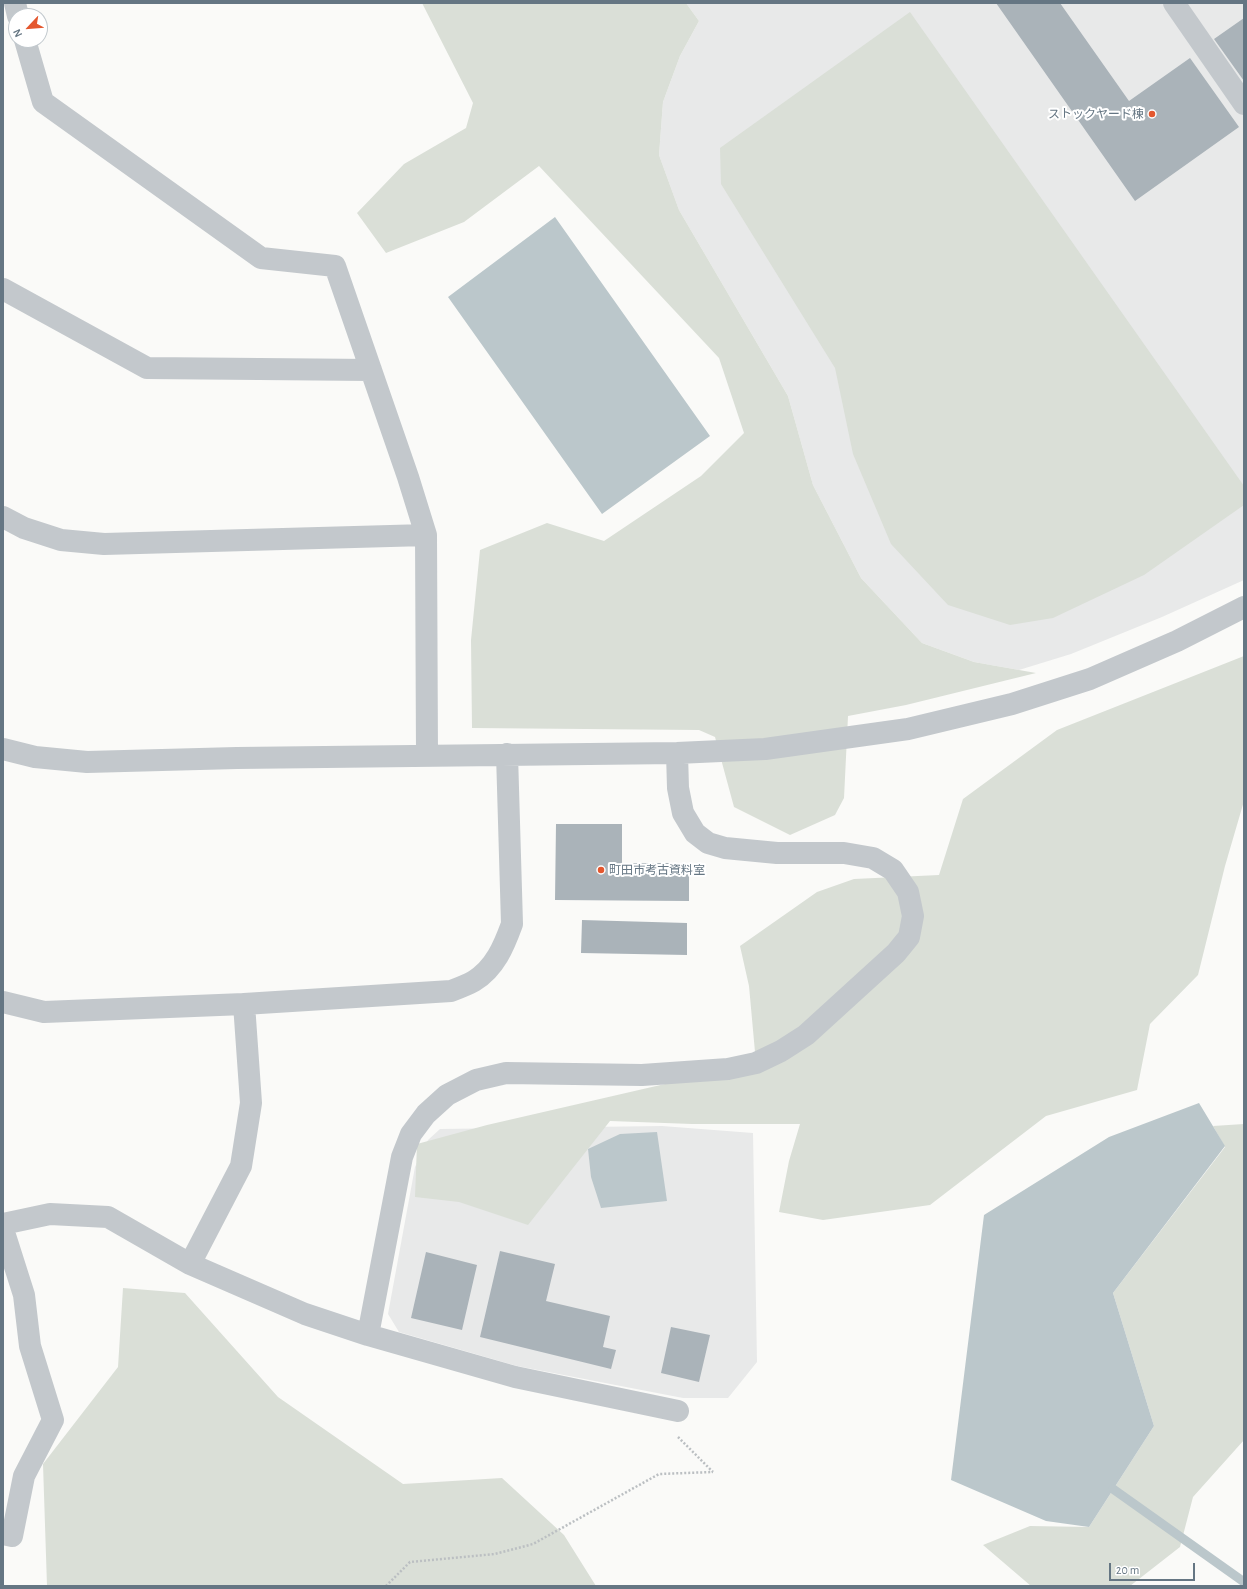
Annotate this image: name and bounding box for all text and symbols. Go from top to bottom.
north arrow [8,8,48,48]
text: N [11,27,24,39]
place label: ストックヤード棟 [1048,107,1144,121]
marker: ストックヤード棟 [1147,109,1157,119]
place label: 町田市考古資料室 [609,863,705,877]
marker: 町田市考古資料室 [596,865,606,875]
scale bar [1111,1555,1197,1581]
text: 20 m [1116,1564,1139,1576]

